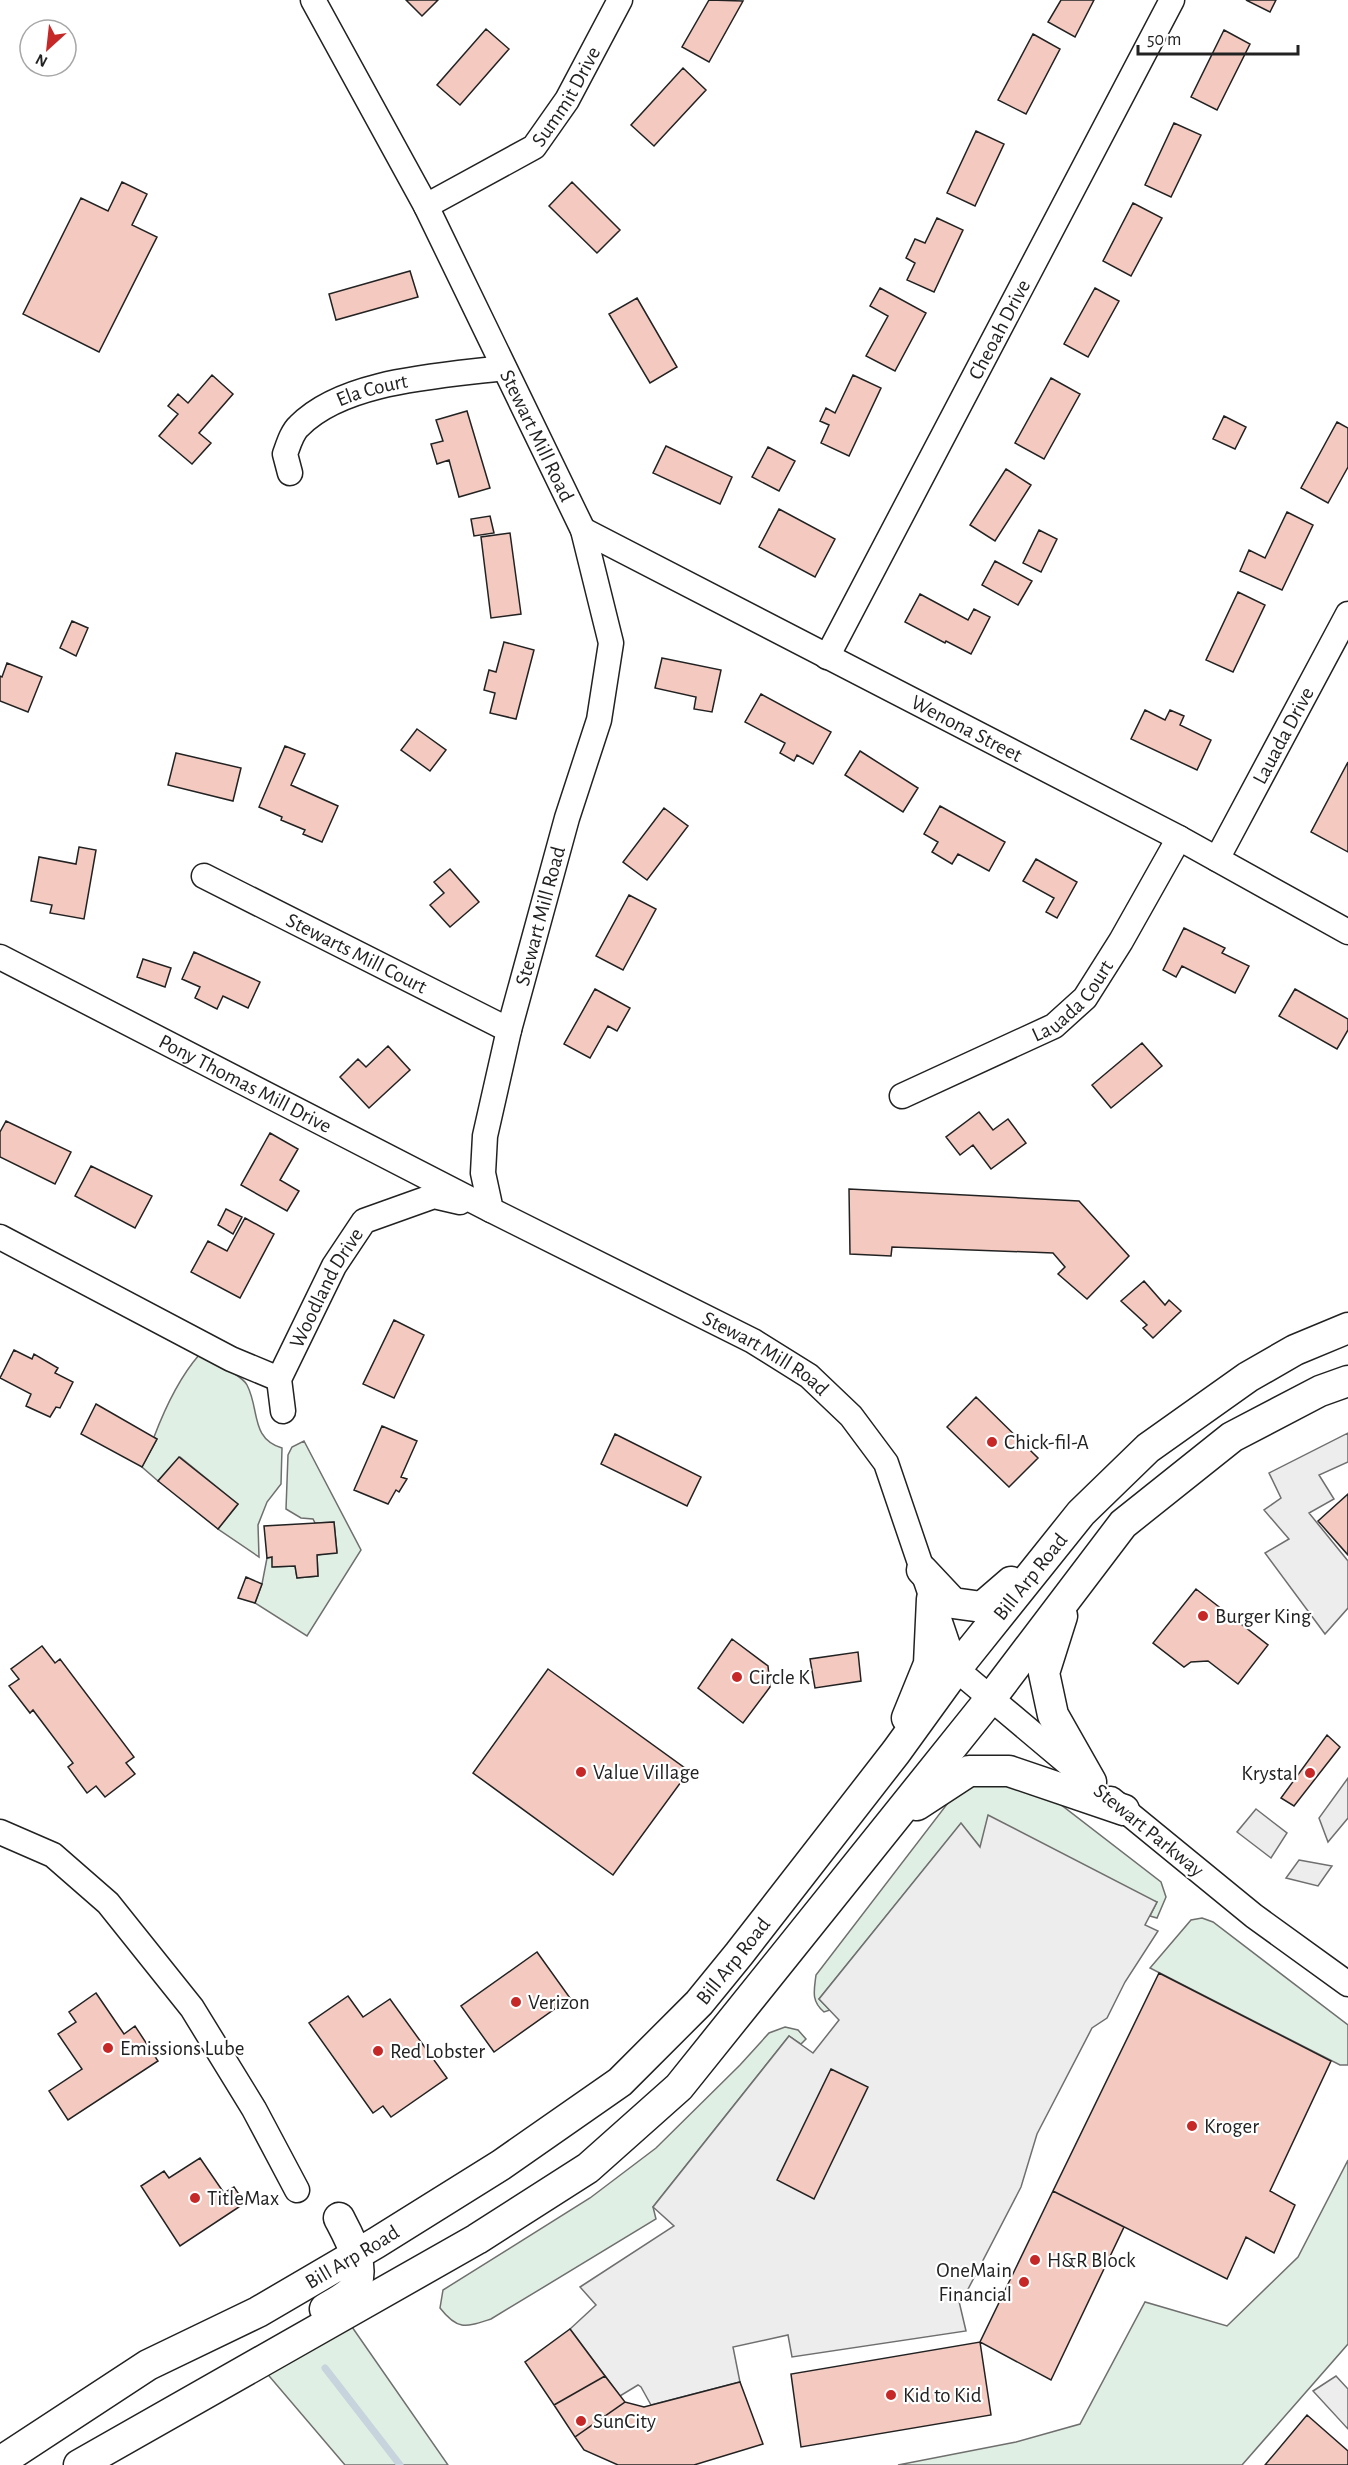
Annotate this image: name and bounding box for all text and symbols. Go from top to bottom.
north arrow [18,18,78,78]
scale bar [1138,18,1298,56]
text: 50 m [1147,31,1181,49]
street label: Summit Drive [528,43,604,150]
text: N [33,51,50,70]
street label: Cheoah Drive [965,276,1034,383]
street label: Stewart Mill Road [496,367,578,505]
street label: Ela Court [333,370,410,411]
street label: Lauada Drive [1249,684,1318,788]
street label: Wenona Street [908,691,1026,766]
street label: Stewart Mill Road [512,844,569,988]
street label: Stewarts Mill Court [283,909,430,998]
street label: Lauada Court [1029,956,1117,1046]
street label: Pony Thomas Mill Drive [155,1031,335,1137]
street label: Woodland Drive [286,1224,367,1351]
street label: Stewart Mill Road [699,1308,833,1400]
place label: Chick-fil-A [1004,1432,1089,1453]
marker: Chick-fil-A [985,1435,999,1449]
street label: Bill Arp Road [990,1529,1072,1624]
place label: Burger King [1215,1606,1312,1627]
marker: Burger King [1196,1609,1210,1623]
place label: Circle K [749,1667,810,1688]
marker: Circle K [730,1670,744,1684]
place label: Value Village [593,1762,699,1783]
place label: Krystal [1241,1763,1298,1784]
marker: Value Village [574,1765,588,1779]
marker: Krystal [1303,1766,1317,1780]
street label: Stewart Parkway [1090,1780,1208,1881]
street label: Bill Arp Road [692,1914,774,2009]
place label: Verizon [528,1992,590,2013]
marker: Verizon [509,1995,523,2009]
place label: Emissions Lube [120,2038,245,2059]
marker: Emissions Lube [101,2041,115,2055]
place label: Red Lobster [390,2041,485,2062]
marker: Red Lobster [371,2044,385,2058]
place label: Kroger [1204,2116,1259,2137]
marker: Kroger [1185,2119,1199,2133]
place label: TitleMax [207,2188,279,2209]
marker: TitleMax [188,2191,202,2205]
street label: Bill Arp Road [302,2221,403,2293]
place label: H&R Block [1047,2250,1136,2271]
marker: H&R Block [1028,2253,1042,2267]
place label: OneMain Financial [936,2260,1012,2305]
marker: OneMain Financial [1017,2275,1031,2289]
place label: Kid to Kid [903,2385,982,2406]
marker: Kid to Kid [884,2388,898,2402]
place label: SunCity [593,2411,656,2432]
marker: SunCity [574,2414,588,2428]

